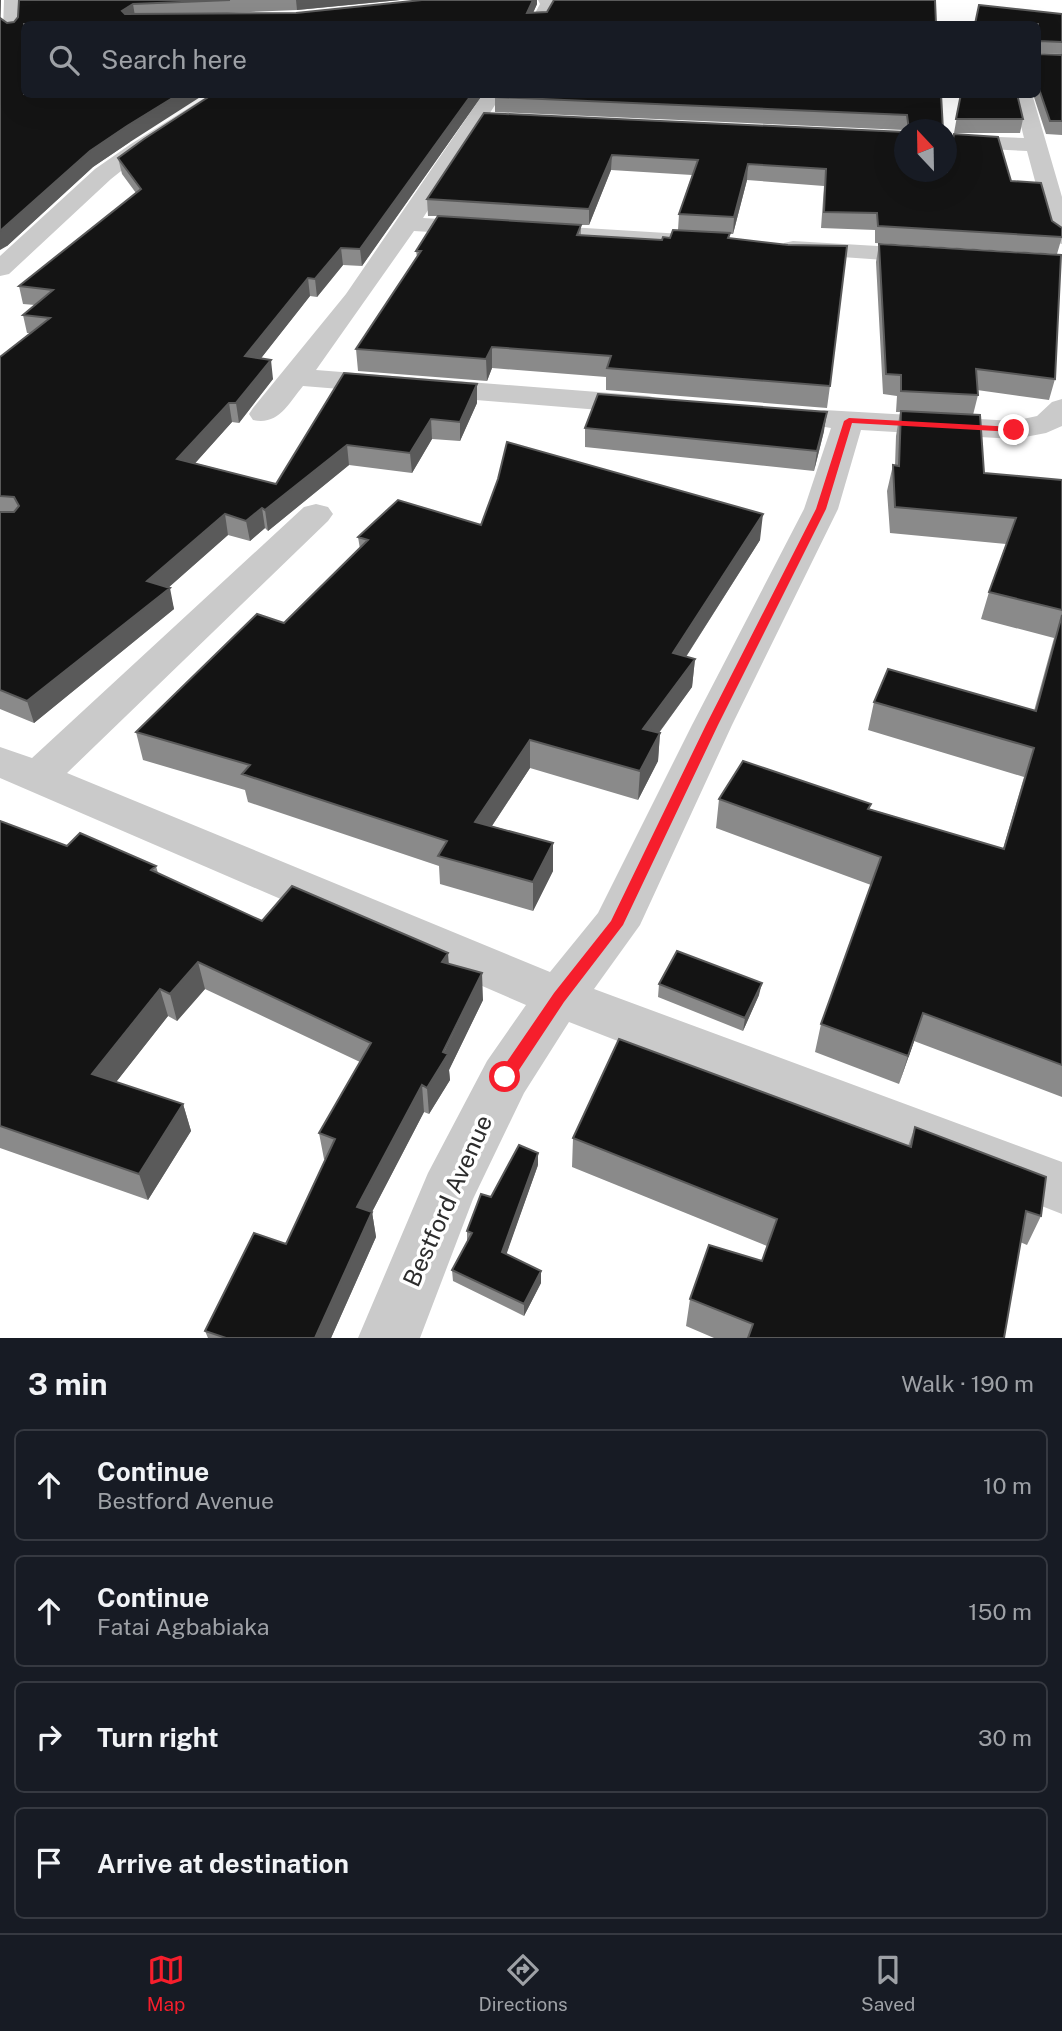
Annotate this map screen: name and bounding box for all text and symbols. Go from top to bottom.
search box [21,21,1041,98]
icon: search [45,41,83,79]
text: Search here [101,44,247,75]
north arrow [894,119,957,182]
route end [998,414,1029,445]
route start [489,1061,520,1092]
street label: Bestford Avenue [397,1111,497,1291]
text: 3 min [28,1366,107,1402]
text: Walk · 190 m [901,1370,1034,1397]
text: Continue [97,1456,209,1487]
icon: ahead [30,1466,68,1504]
text: 10 m [983,1472,1032,1499]
text: Bestford Avenue [97,1487,274,1514]
text: Continue [97,1582,209,1613]
icon: ahead [30,1592,68,1630]
text: 150 m [968,1598,1032,1625]
text: Fatai Agbabiaka [97,1613,270,1640]
icon: right [30,1718,68,1756]
text: Turn right [97,1722,219,1753]
text: 30 m [978,1724,1032,1751]
icon: arrive [30,1844,68,1882]
text: Arrive at destination [97,1848,349,1879]
tab: Map [147,1951,185,2015]
tab: Directions [478,1951,568,2015]
tab: Saved [861,1951,915,2015]

